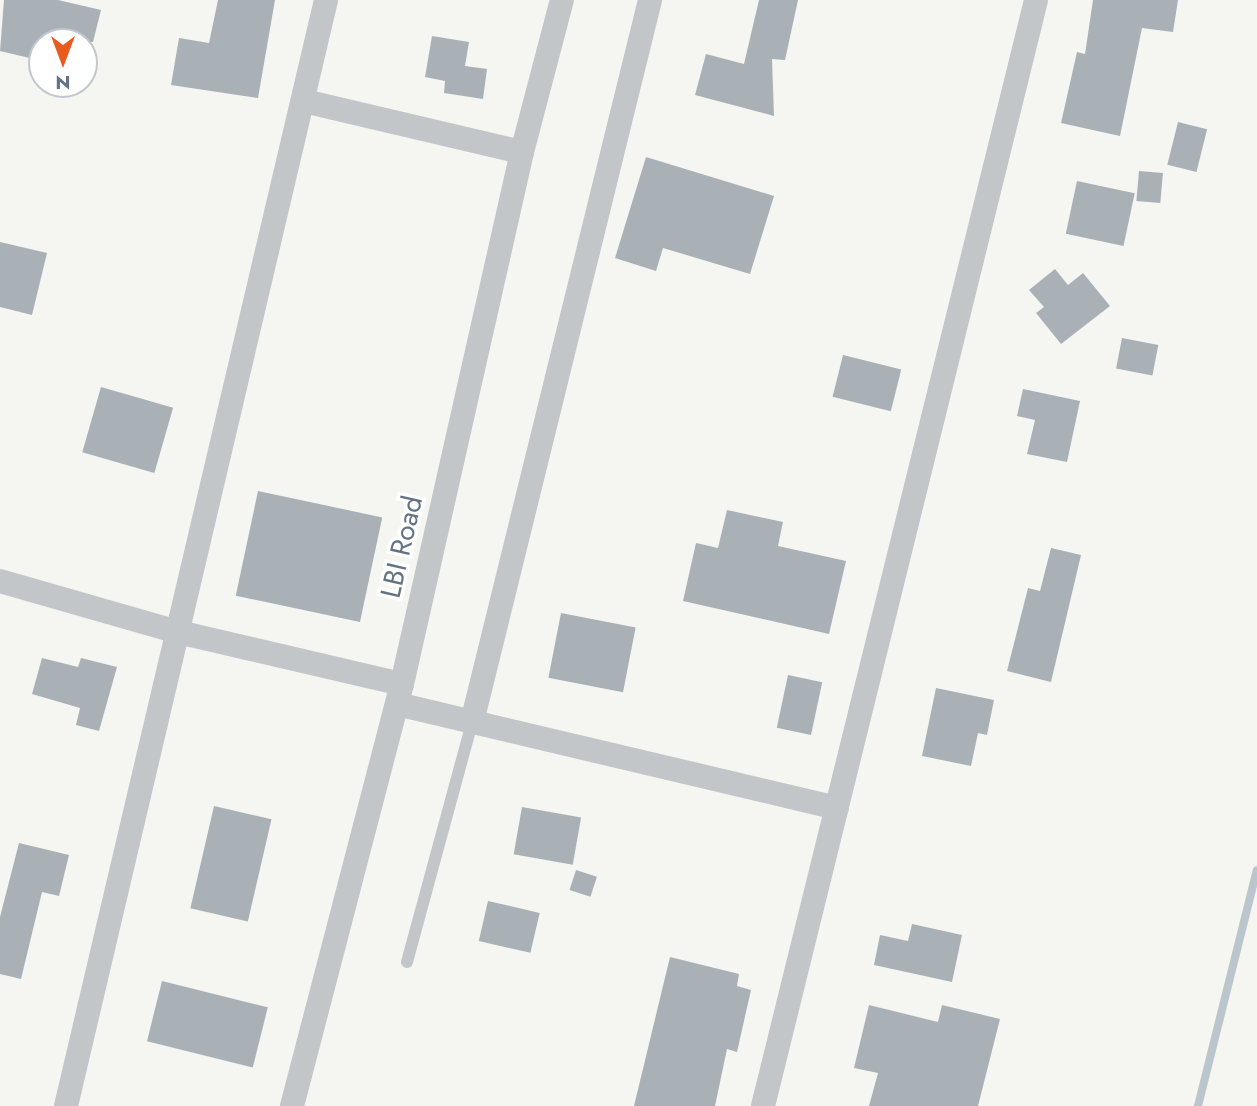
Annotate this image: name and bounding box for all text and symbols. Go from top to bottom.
north arrow [28,28,98,98]
text: N [55,69,71,96]
street label: LBI Road [374,493,430,601]

